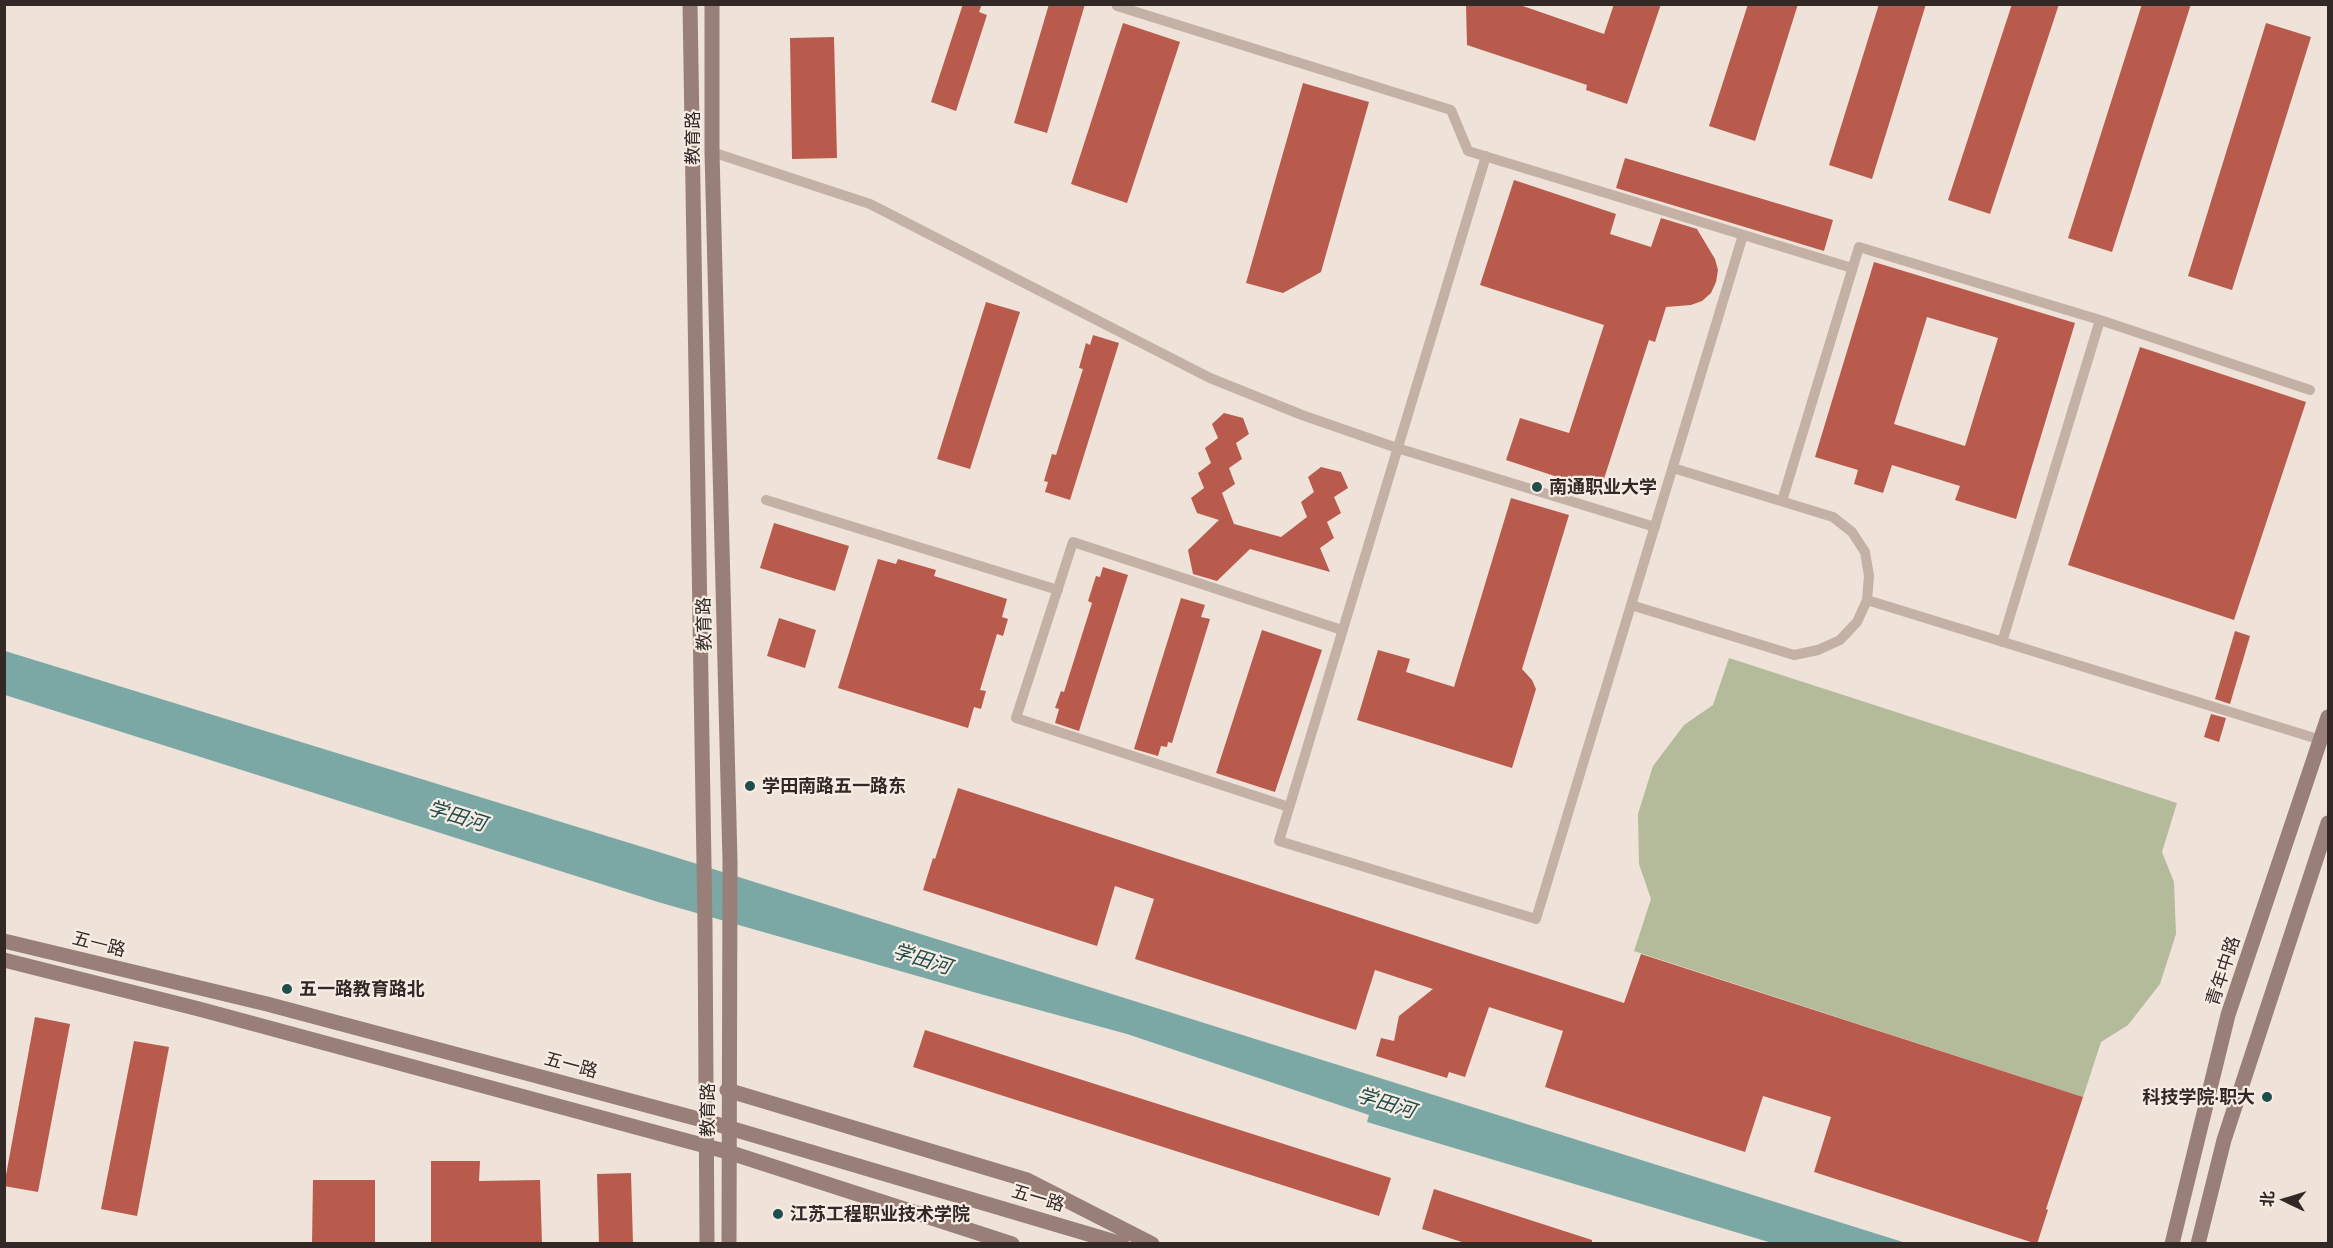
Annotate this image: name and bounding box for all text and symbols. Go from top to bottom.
street label: 教育路 [682,111,704,165]
place label: 南通职业大学 [1549,476,1657,498]
marker: 南通职业大学 [1530,480,1544,494]
street label: 教育路 [693,597,715,651]
place label: 学田南路五一路东 [762,775,906,797]
marker: 学田南路五一路东 [743,779,757,793]
water label: 学田河 [425,796,489,836]
street label: 五一路 [70,927,128,961]
street label: 青年中路 [2202,933,2244,1009]
water label: 学田河 [890,939,954,979]
place label: 五一路教育路北 [299,978,425,1000]
marker: 五一路教育路北 [280,982,294,996]
street label: 五一路 [542,1048,600,1082]
street label: 教育路 [697,1083,719,1137]
water label: 学田河 [1354,1083,1418,1123]
place label: 科技学院·职大 [2142,1086,2255,1108]
marker: 科技学院·职大 [2260,1090,2274,1104]
north arrow [2255,1170,2315,1230]
street label: 五一路 [1009,1180,1067,1216]
text: 北 [2257,1190,2277,1207]
place label: 江苏工程职业技术学院 [790,1203,970,1225]
marker: 江苏工程职业技术学院 [771,1207,785,1221]

